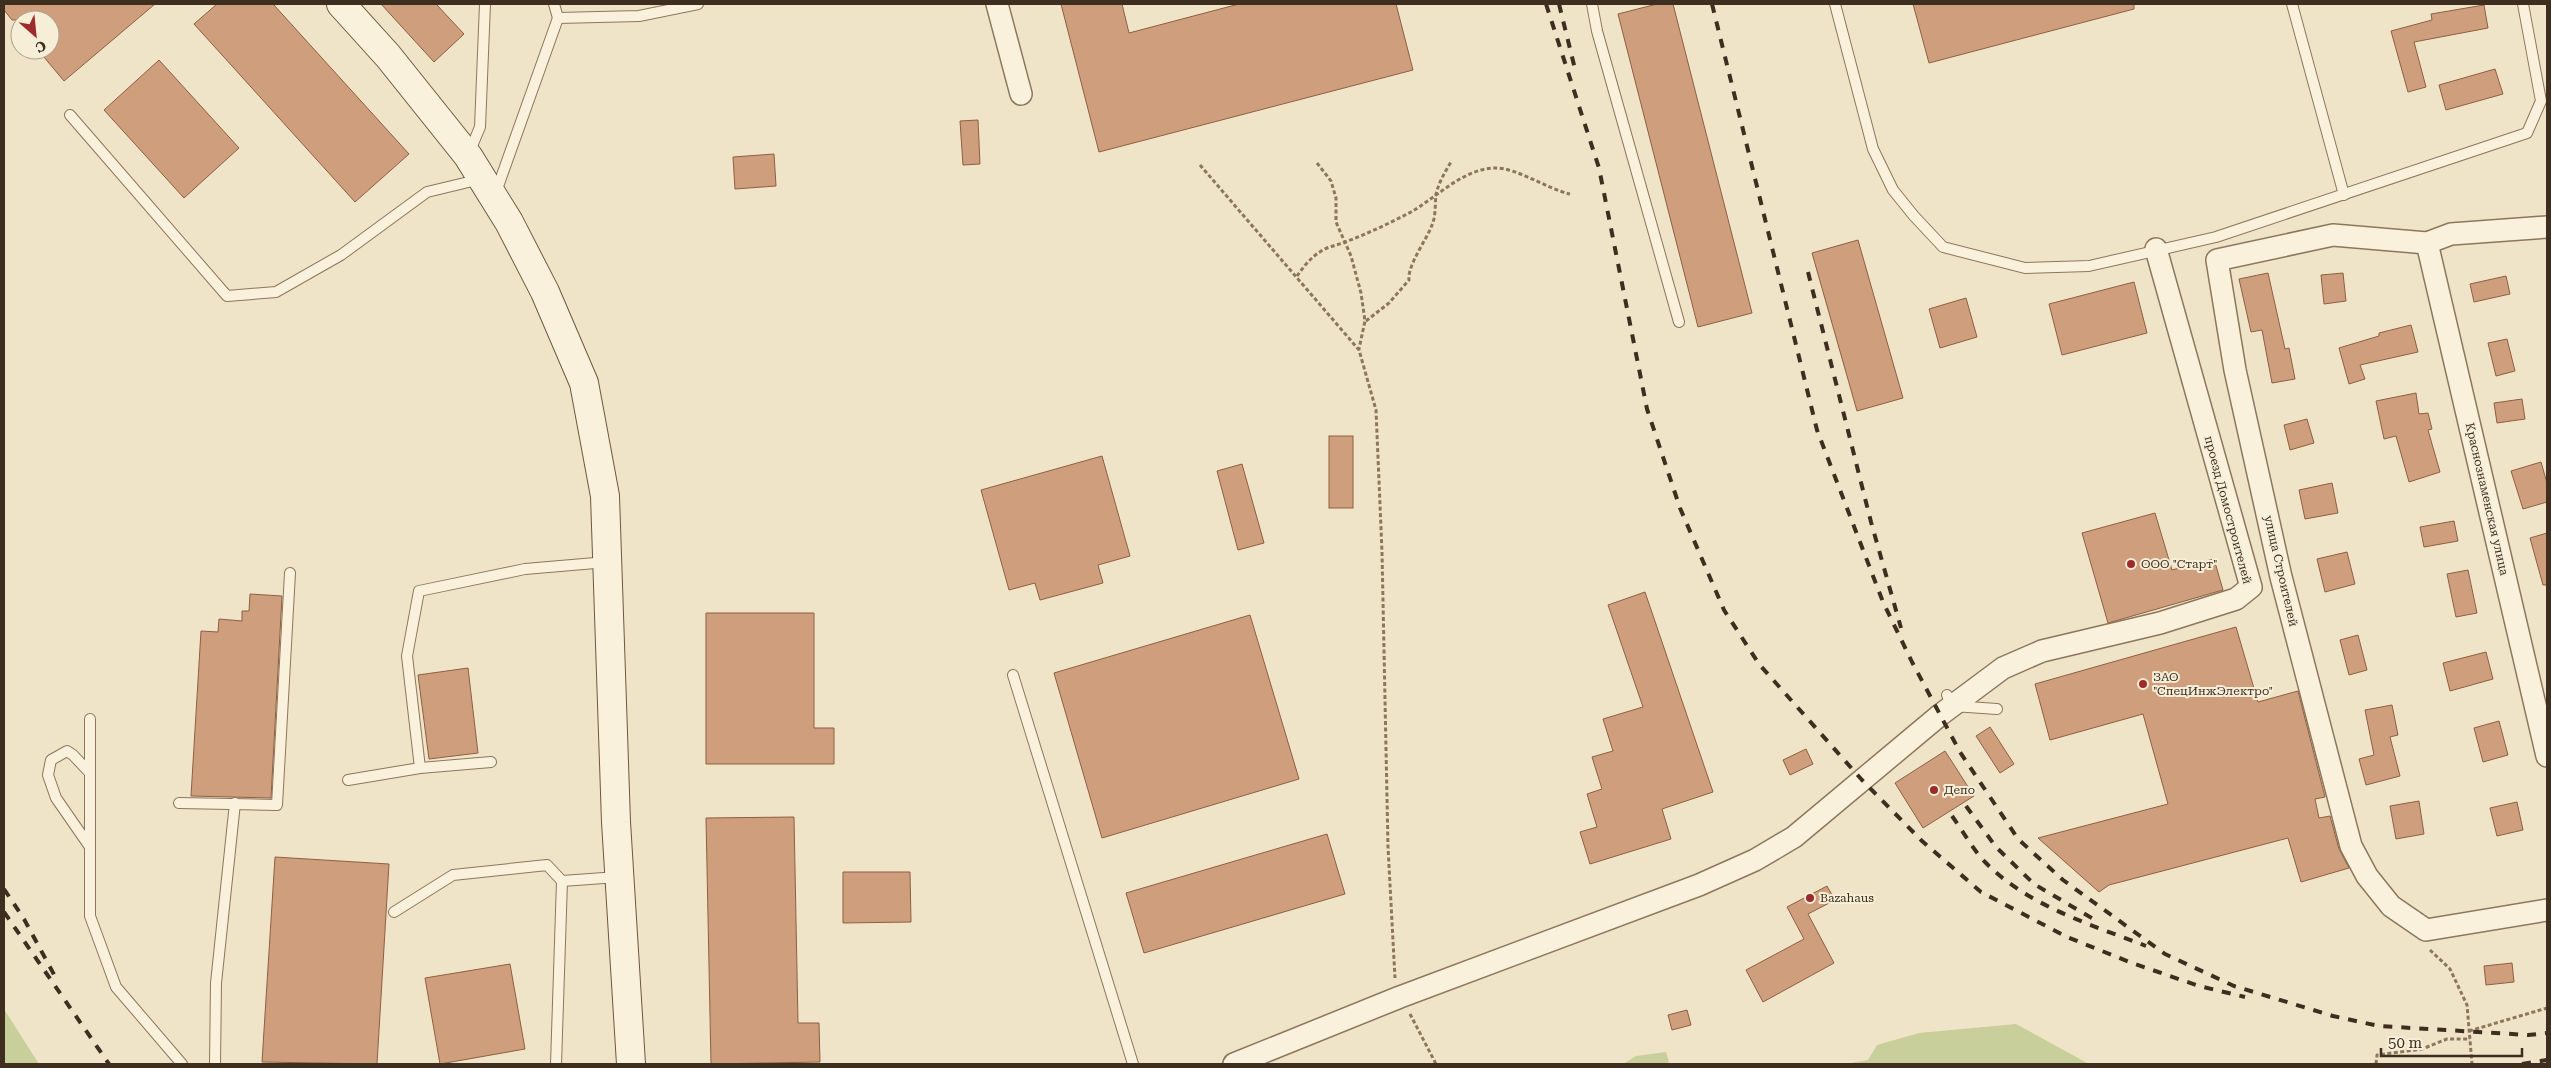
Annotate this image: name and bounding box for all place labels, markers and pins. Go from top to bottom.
place label: ООО "Старт" [2141,557,2218,571]
marker: ООО "Старт" [2125,558,2137,570]
place label: ЗАО "СпецИнжЭлектро" [2153,670,2273,698]
marker: ЗАО "СпецИнжЭлектро" [2137,678,2149,690]
place label: Депо [1944,783,1975,797]
marker: Депо [1928,784,1940,796]
place label: Bazahaus [1820,891,1874,905]
marker: Bazahaus [1804,892,1816,904]

